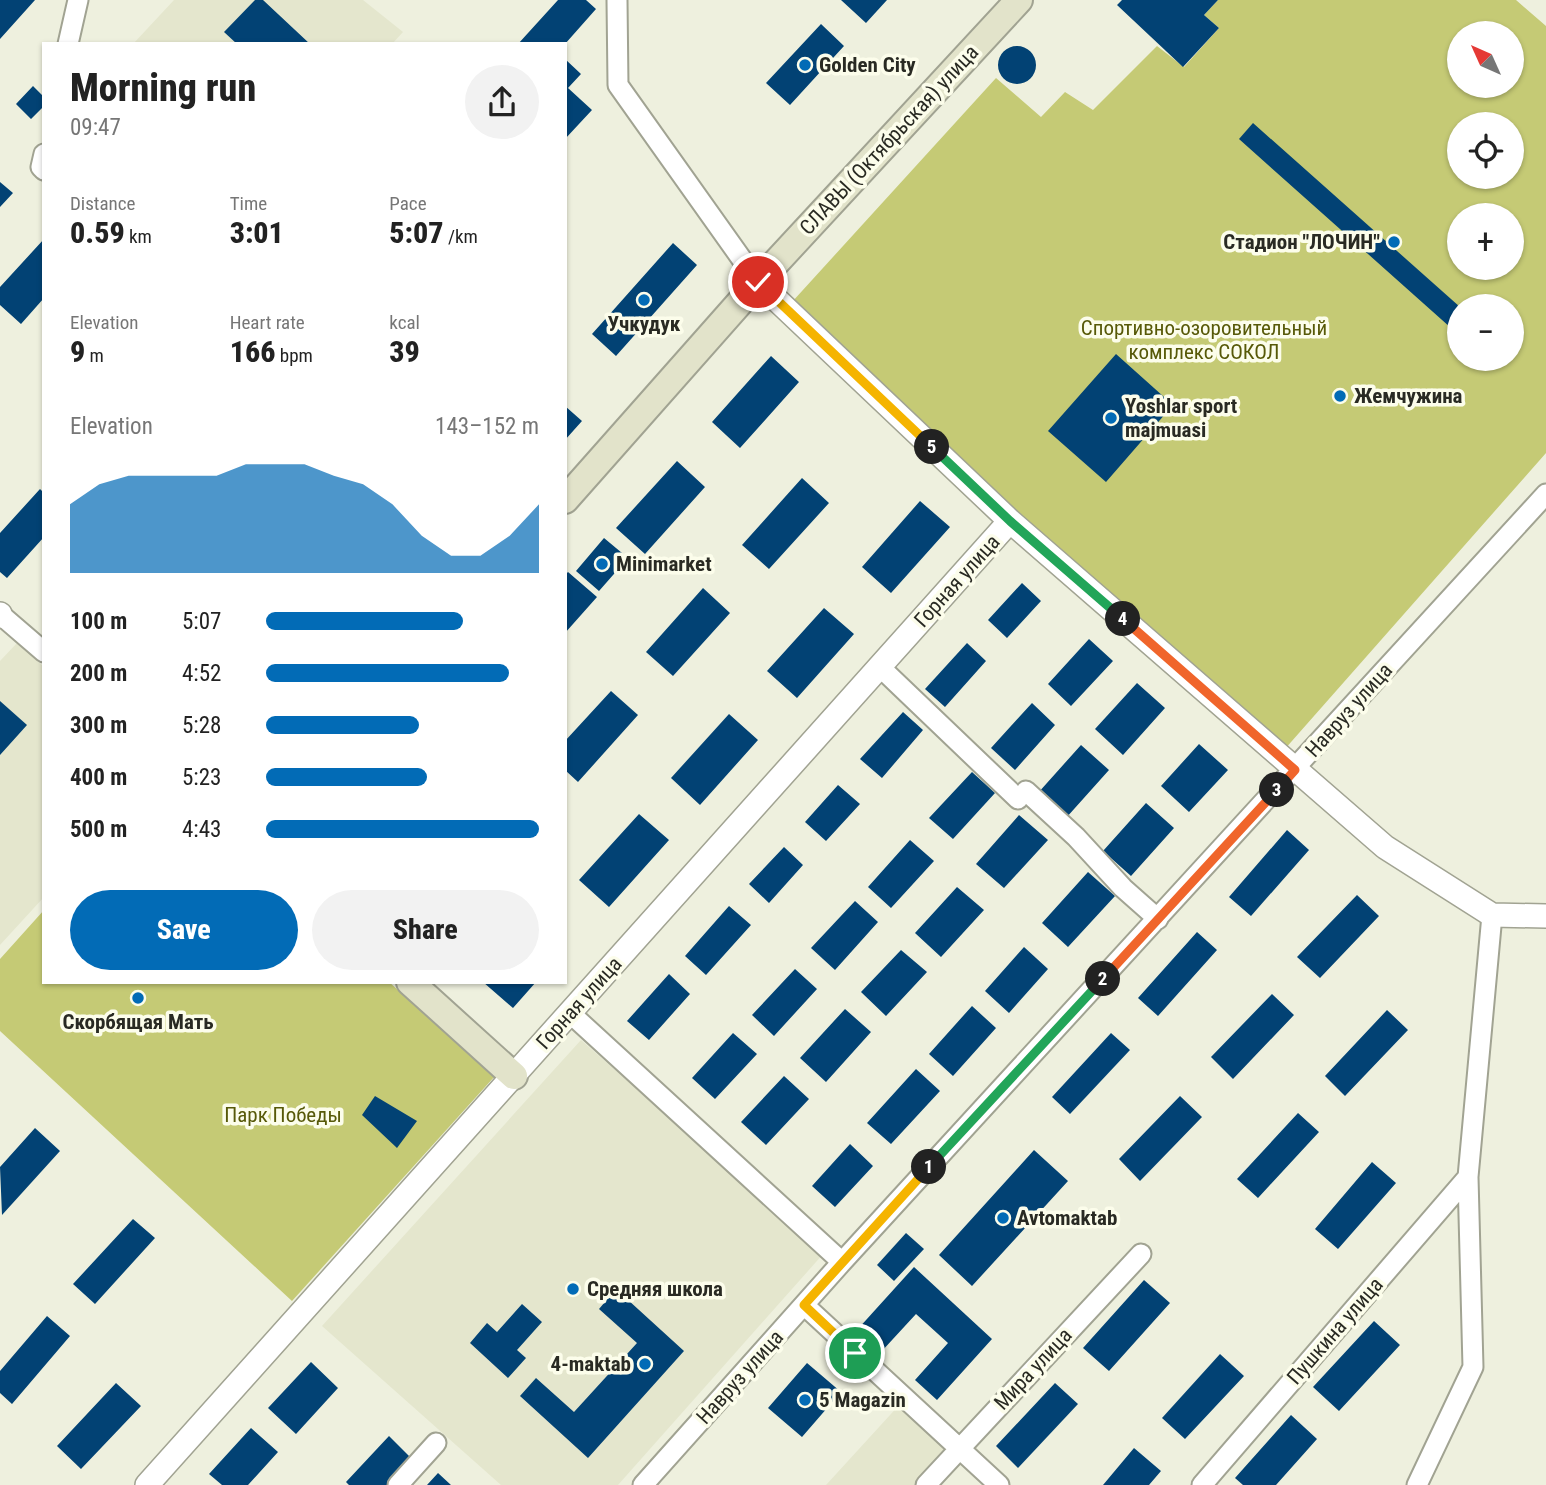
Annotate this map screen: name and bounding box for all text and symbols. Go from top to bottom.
north arrow [1447,21,1524,98]
map controls [1447,21,1524,371]
street label: СЛАВЫ (Октябрьская) улица [795,40,983,240]
place label: Golden City [819,53,916,77]
marker: Golden City [797,57,813,73]
button: share [465,65,539,139]
text: Morning run [70,66,256,110]
button: locate [1447,112,1524,189]
text: 09:47 [70,114,121,141]
text: Distance [70,192,135,215]
text: Time [230,192,267,215]
text: Pace [389,192,427,215]
button: + [1447,203,1524,280]
text: 0.59 [70,215,125,250]
text: 3:01 [230,215,284,250]
text: 5:07 [389,215,444,250]
text: km [125,225,152,248]
text: /km [444,225,478,248]
place label: Стадион "ЛОЧИН" [1223,230,1380,254]
marker: Стадион "ЛОЧИН" [1386,234,1402,250]
pin [728,252,788,312]
icon: check [739,263,777,301]
marker: Учкудук [636,292,652,308]
button: − [1447,294,1524,371]
text: Elevation [70,311,138,334]
text: Heart rate [230,311,305,334]
text: kcal [389,311,420,334]
place label: Учкудук [608,312,681,336]
park label: Спортивно-озоровительный комплекс СОКОЛ [1081,316,1327,364]
text: 9 [70,334,85,369]
text: 166 [230,334,275,369]
text: 39 [389,334,420,369]
text: m [85,344,104,367]
text: bpm [275,344,313,367]
place label: Жемчужина [1354,384,1463,408]
marker: Жемчужина [1332,388,1348,404]
place label: Yoshlar sport majmuasi [1125,394,1237,442]
marker: Yoshlar sport majmuasi [1103,410,1119,426]
text: Elevation [70,413,153,440]
text: 143–152 m [435,413,539,440]
pin: 5 [914,430,950,464]
text: 5 [927,435,936,458]
street label: Горная улица [909,530,1005,632]
place label: Minimarket [616,552,712,576]
marker: Minimarket [594,556,610,572]
pin: 4 [1106,602,1140,636]
text: 4 [1118,607,1127,630]
text: 100 m [70,608,127,635]
text: 5:07 [182,608,221,635]
street label: Навруз улица [1301,658,1397,762]
text: 200 m [70,660,127,687]
text: 4:52 [182,660,221,687]
text: 300 m [70,712,127,739]
text: 5:28 [182,712,221,739]
text: 400 m [70,764,127,791]
text: 5:23 [182,764,221,791]
pin: 3 [1260,772,1294,808]
text: 3 [1272,778,1281,801]
text: 500 m [70,816,127,843]
text: 4:43 [182,816,221,843]
button: Save [70,890,298,970]
button: Share [312,890,539,970]
street label: Горная улица [531,952,627,1054]
pin: 2 [1086,962,1120,996]
text: 2 [1098,967,1107,990]
marker: Скорбящая Мать [130,990,146,1006]
place label: Скорбящая Мать [62,1010,214,1034]
park label: Парк Победы [224,1103,342,1127]
pin: 1 [912,1150,946,1184]
text: 1 [924,1155,933,1178]
place label: Avtomaktab [1017,1206,1117,1230]
marker: Avtomaktab [995,1210,1011,1226]
street label: Пушкина улица [1282,1273,1388,1389]
place label: Средняя школа [587,1277,723,1301]
marker: Средняя школа [565,1281,581,1297]
pin [825,1323,885,1383]
street label: Мира улица [989,1323,1077,1415]
street label: Навруз улица [692,1325,788,1429]
icon: arrive [836,1334,874,1372]
place label: 4-maktab [551,1352,631,1376]
marker: 4-maktab [637,1356,653,1372]
place label: 5 Magazin [819,1388,906,1412]
marker: 5 Magazin [797,1392,813,1408]

